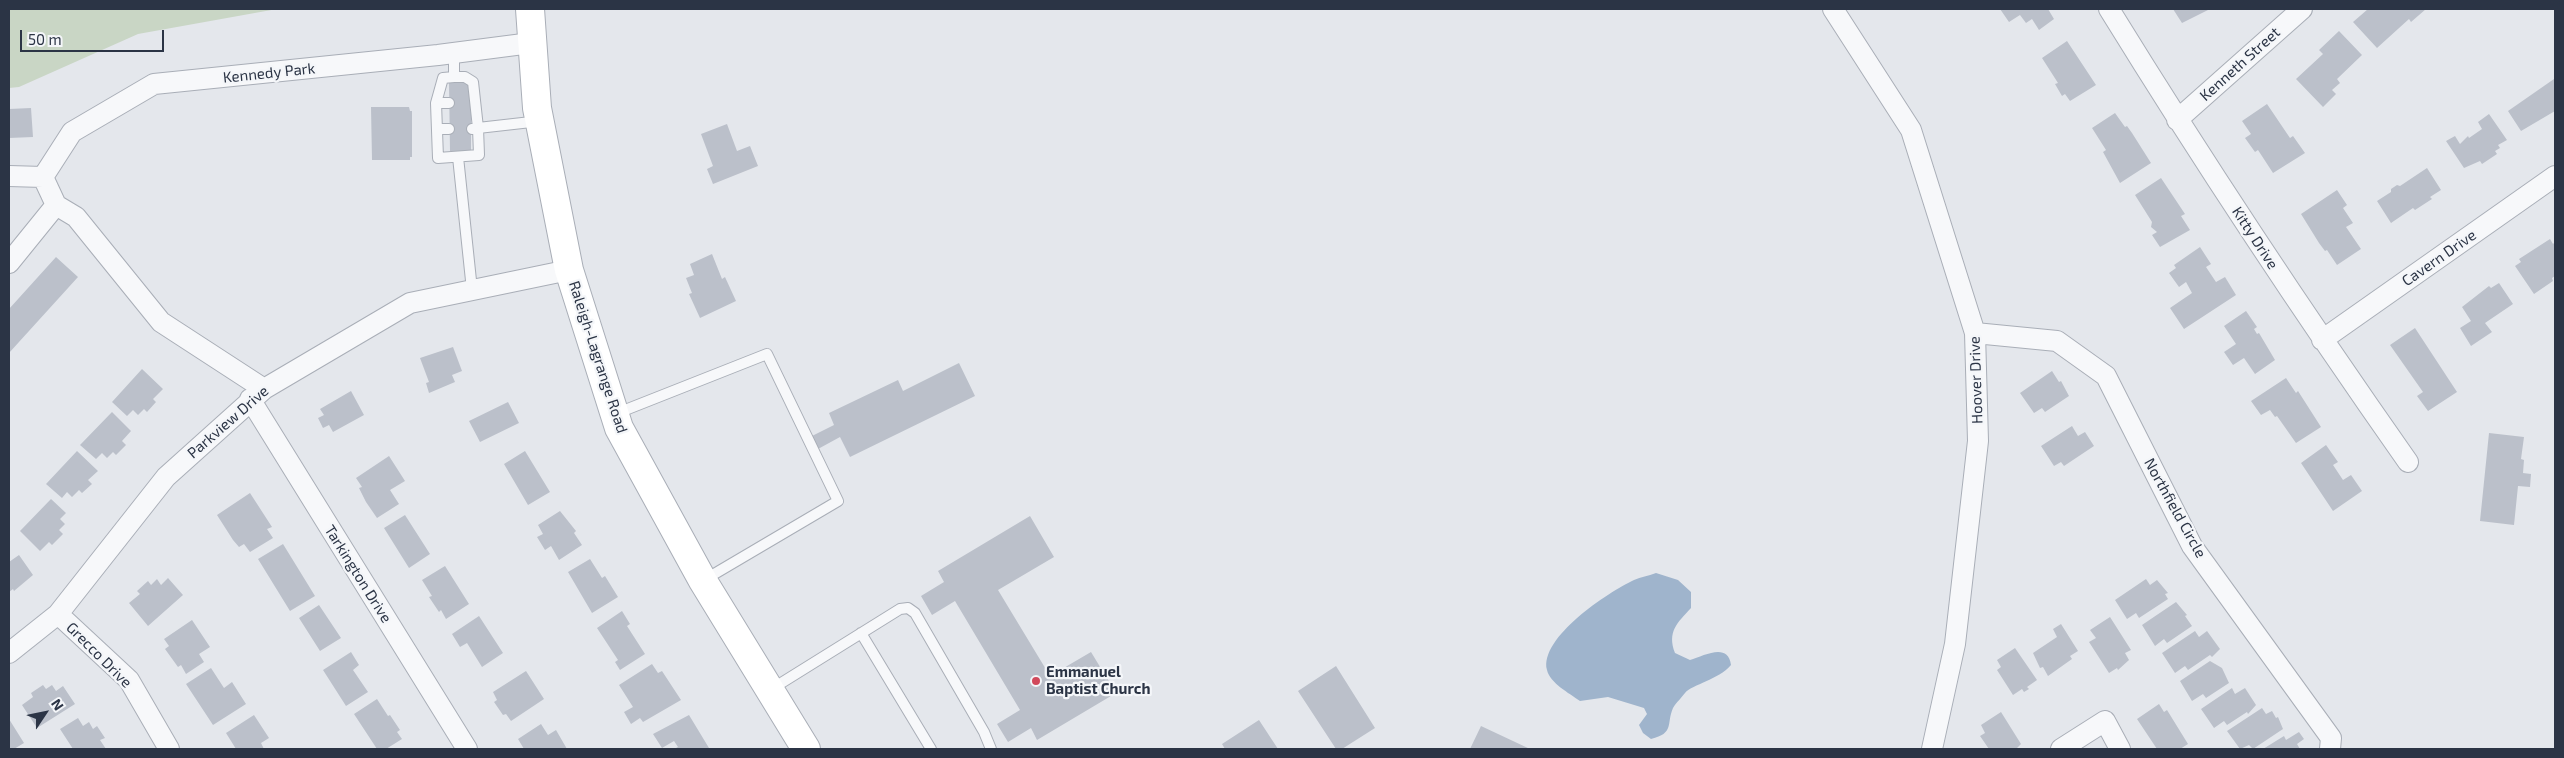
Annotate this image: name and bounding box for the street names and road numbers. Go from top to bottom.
street label: Kenneth Street [2196,23,2284,105]
street label: Kennedy Park [222,59,316,87]
street label: Kitty Drive [2228,203,2282,273]
street label: Cavern Drive [2398,226,2480,290]
street label: Raleigh-Lagrange Road [565,279,631,435]
street label: Hoover Drive [1965,336,1987,424]
street label: Parkview Drive [184,382,272,462]
street label: Northfield Circle [2140,455,2210,561]
street label: Tarkington Drive [321,522,395,626]
street label: Grecco Drive [63,619,135,691]

